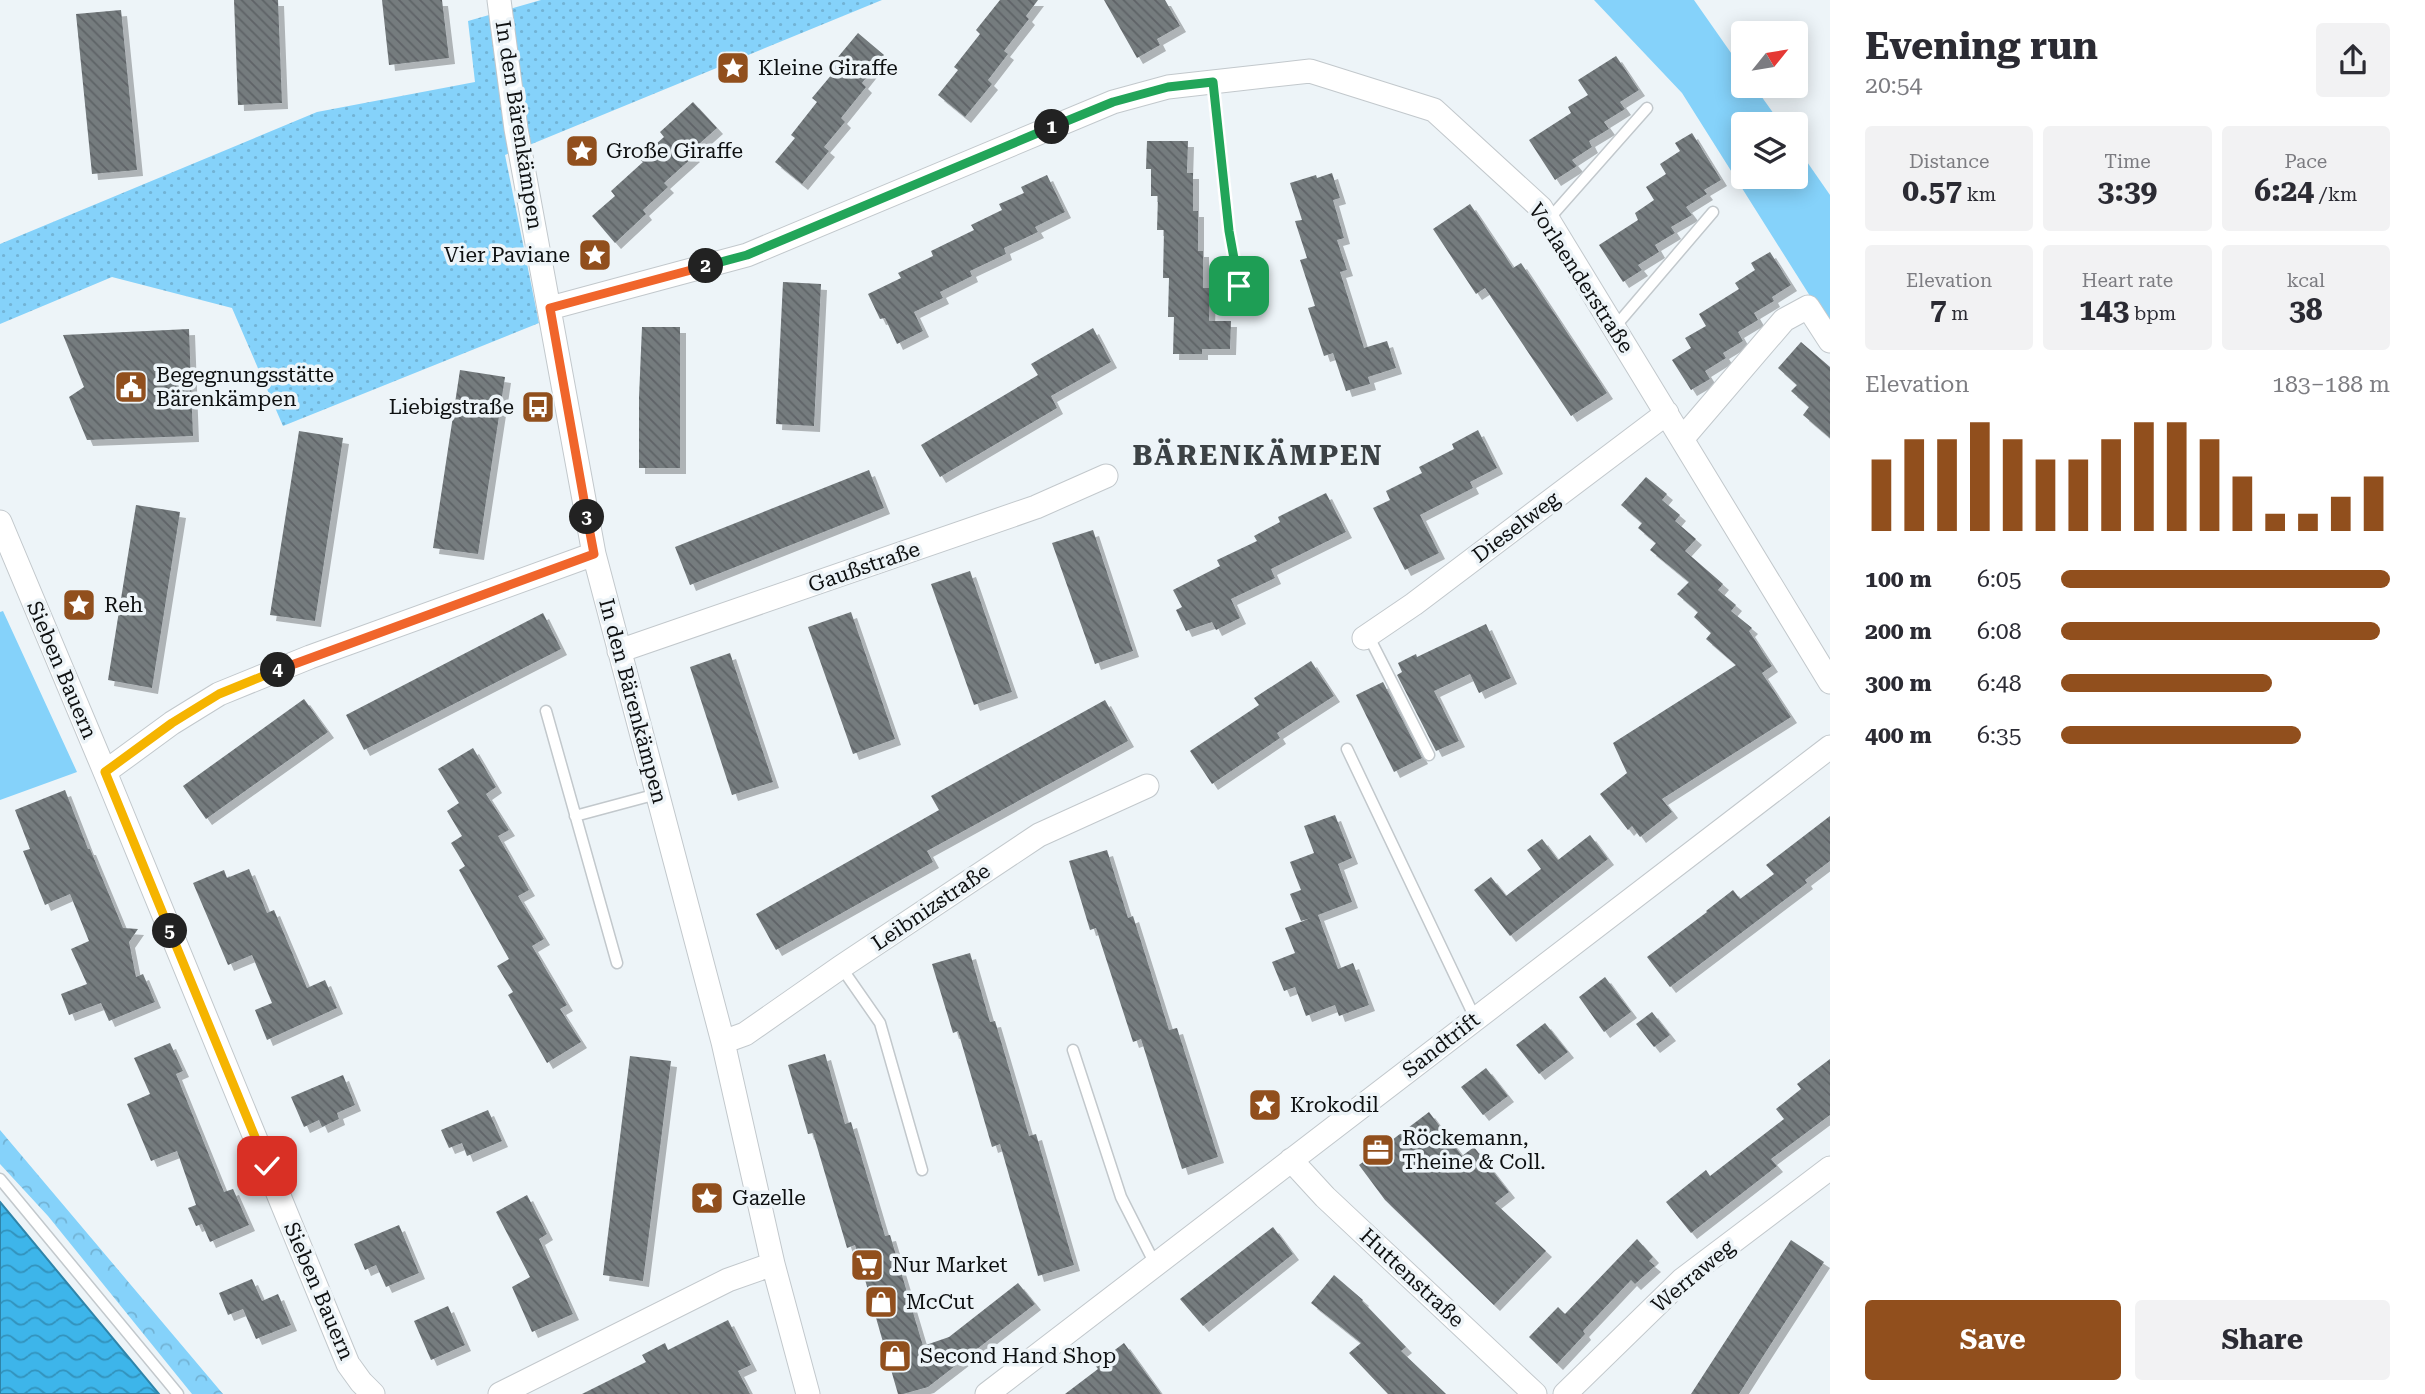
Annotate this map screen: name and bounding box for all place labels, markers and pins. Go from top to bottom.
place icon: Kleine Giraffe [714,49,752,87]
place label: Kleine Giraffe [758,56,898,80]
pin: 1 [1034,110,1070,144]
place icon: Große Giraffe [563,132,601,170]
place label: Große Giraffe [606,139,743,163]
place icon: Vier Paviane [576,236,614,274]
place label: Vier Paviane [444,243,570,267]
pin: 2 [688,248,724,284]
pin [1209,256,1269,316]
place label: Begegnungsstätte Bärenkämpen [156,363,334,411]
public building icon: Begegnungsstätte Bärenkämpen [112,368,150,406]
bus stop icon: Liebigstraße [519,388,557,426]
place label: Liebigstraße [389,395,514,419]
pin: 3 [570,500,604,534]
place icon: Reh [60,586,98,624]
place label: Reh [104,593,144,617]
pin: 4 [260,652,296,688]
pin: 5 [152,914,188,948]
place icon: Krokodil [1246,1086,1284,1124]
place label: Krokodil [1290,1093,1379,1117]
place label: Röckemann, Theine & Coll. [1402,1126,1546,1174]
office icon: Röckemann, Theine & Coll. [1359,1131,1397,1169]
pin [237,1136,297,1196]
place icon: Gazelle [688,1179,726,1217]
place label: Gazelle [732,1186,806,1210]
supermarket icon: Nur Market [848,1246,886,1284]
place label: Nur Market [892,1253,1008,1277]
shop icon: McCut [862,1283,900,1321]
place label: McCut [906,1290,974,1314]
shop icon: Second Hand Shop [876,1337,914,1375]
place label: Second Hand Shop [920,1344,1116,1368]

